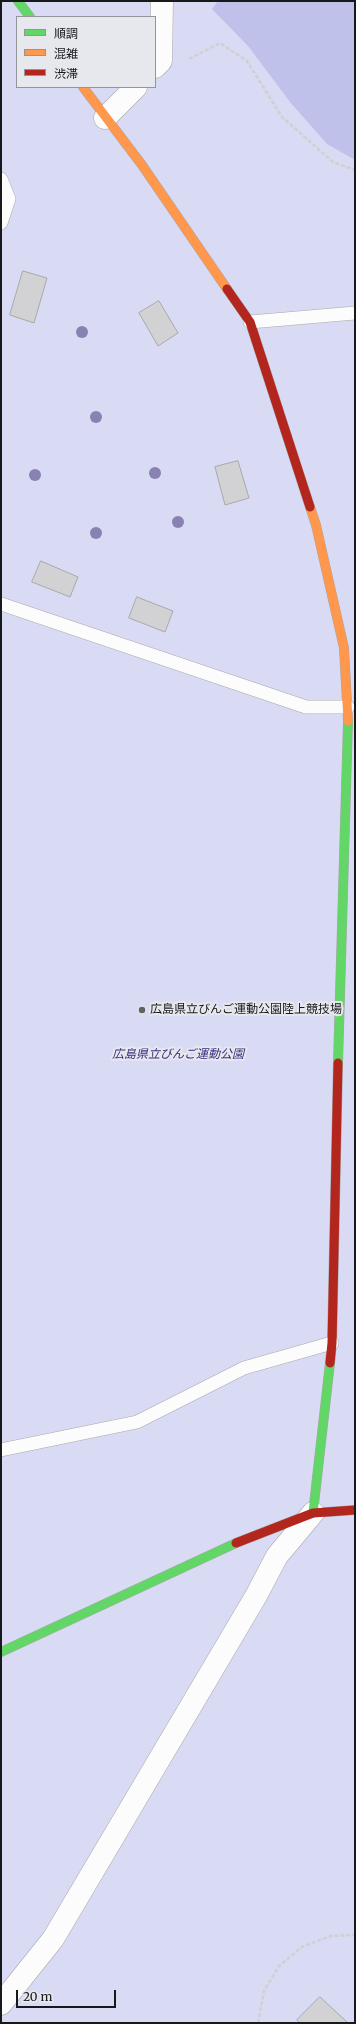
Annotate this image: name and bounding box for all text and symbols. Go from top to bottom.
legend [16,16,156,88]
text: 順調 [54,26,78,41]
text: 混雑 [54,46,78,61]
text: 渋滞 [54,66,78,81]
place label: 広島県立びんご運動公園陸上競技場 [150,1003,342,1017]
marker: 広島県立びんご運動公園陸上競技場 [137,1005,147,1015]
park label: 広島県立びんご運動公園 [112,1048,244,1062]
scale bar [18,1982,118,2008]
text: 20 m [23,1989,52,2004]

